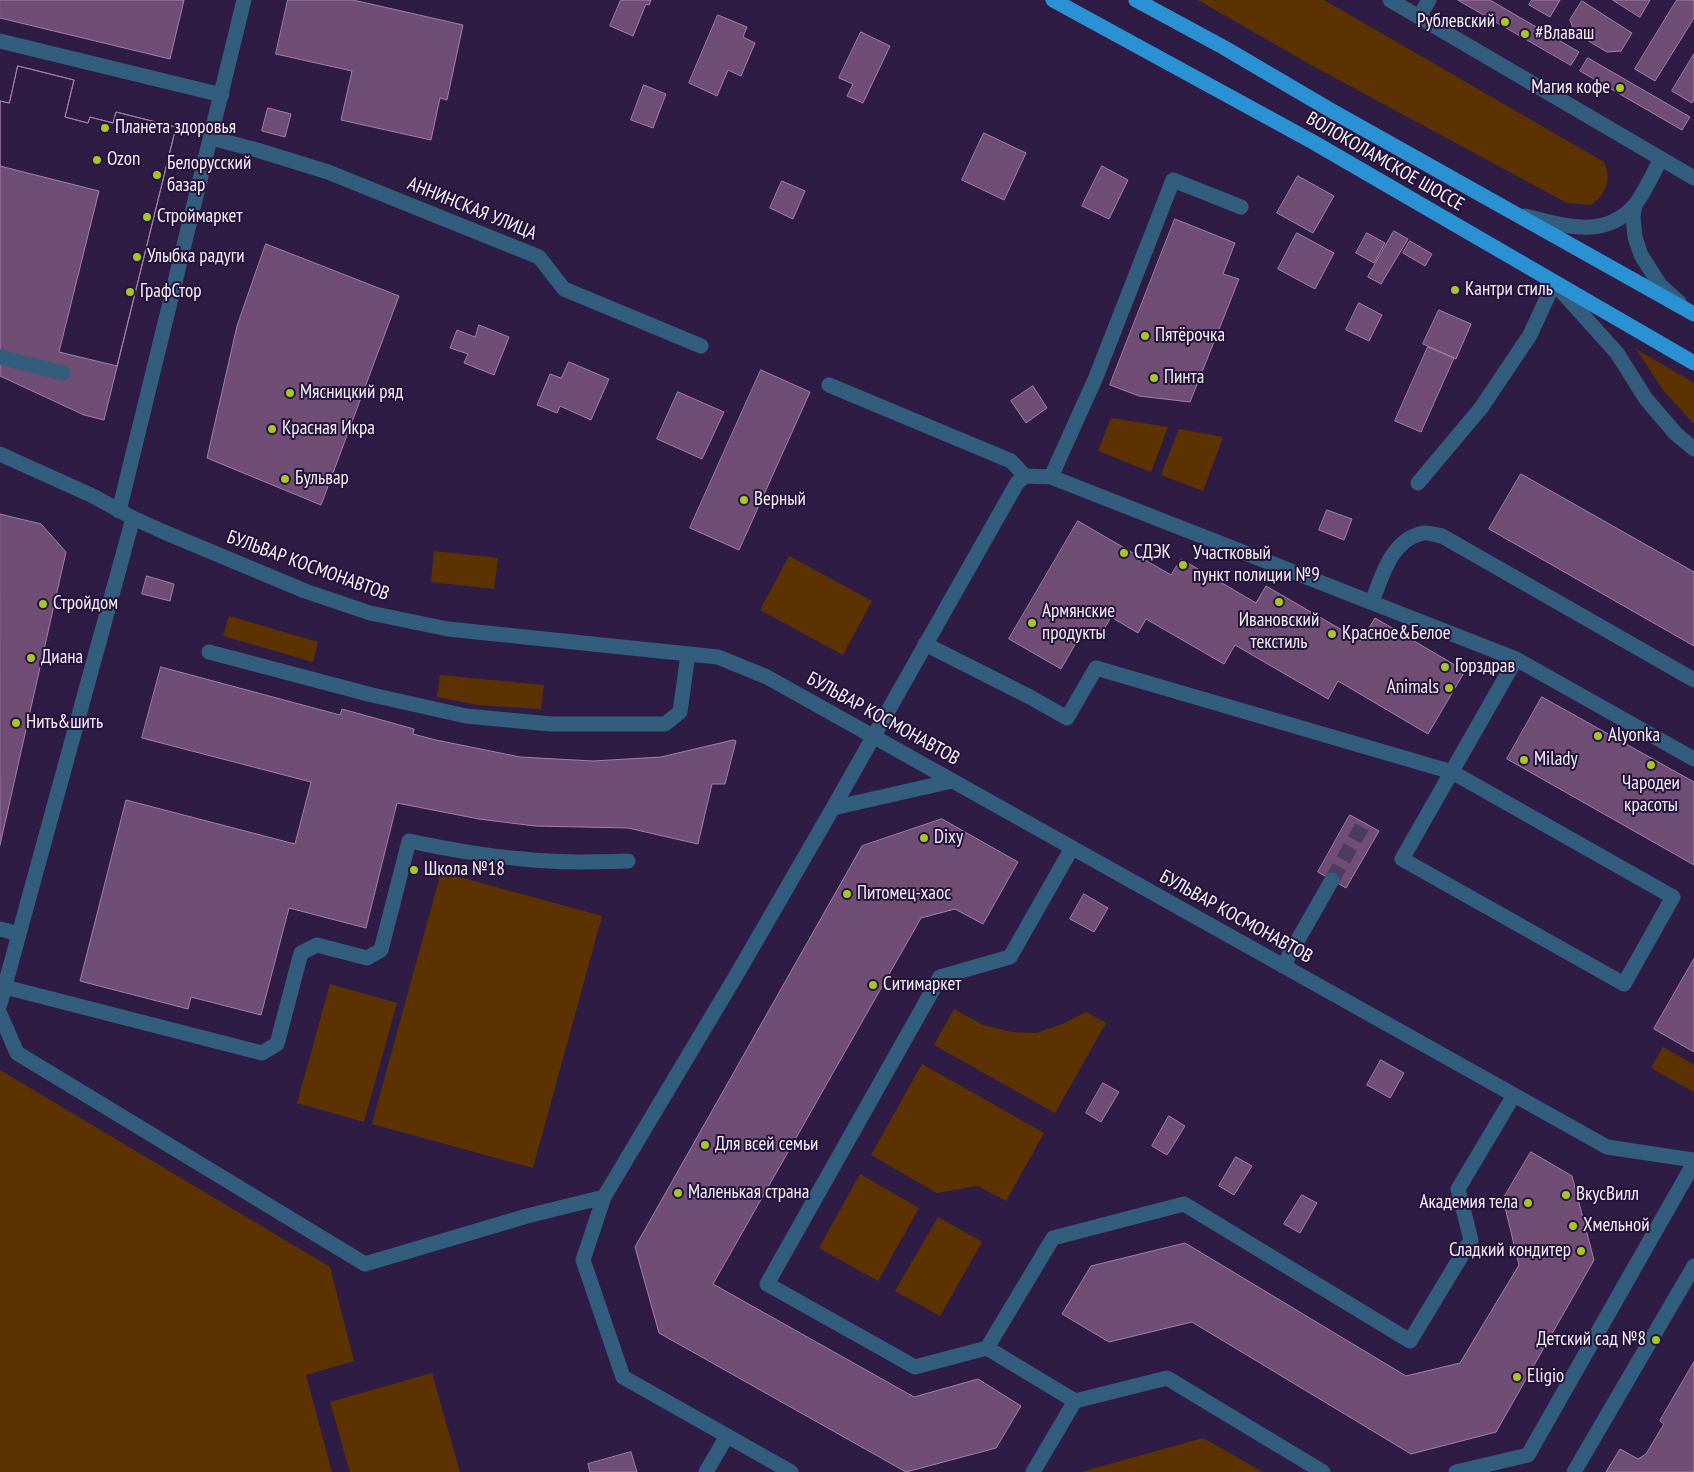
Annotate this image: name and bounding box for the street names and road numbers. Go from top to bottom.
street label: ВОЛОКОЛАМСКОЕ ШОССЕ [1302,107,1468,217]
street label: АННИНСКАЯ УЛИЦА [404,173,540,245]
street label: БУЛЬВАР КОСМОНАВТОВ [224,526,392,606]
street label: БУЛЬВАР КОСМОНАВТОВ [803,668,963,770]
street label: БУЛЬВАР КОСМОНАВТОВ [1156,866,1316,968]

